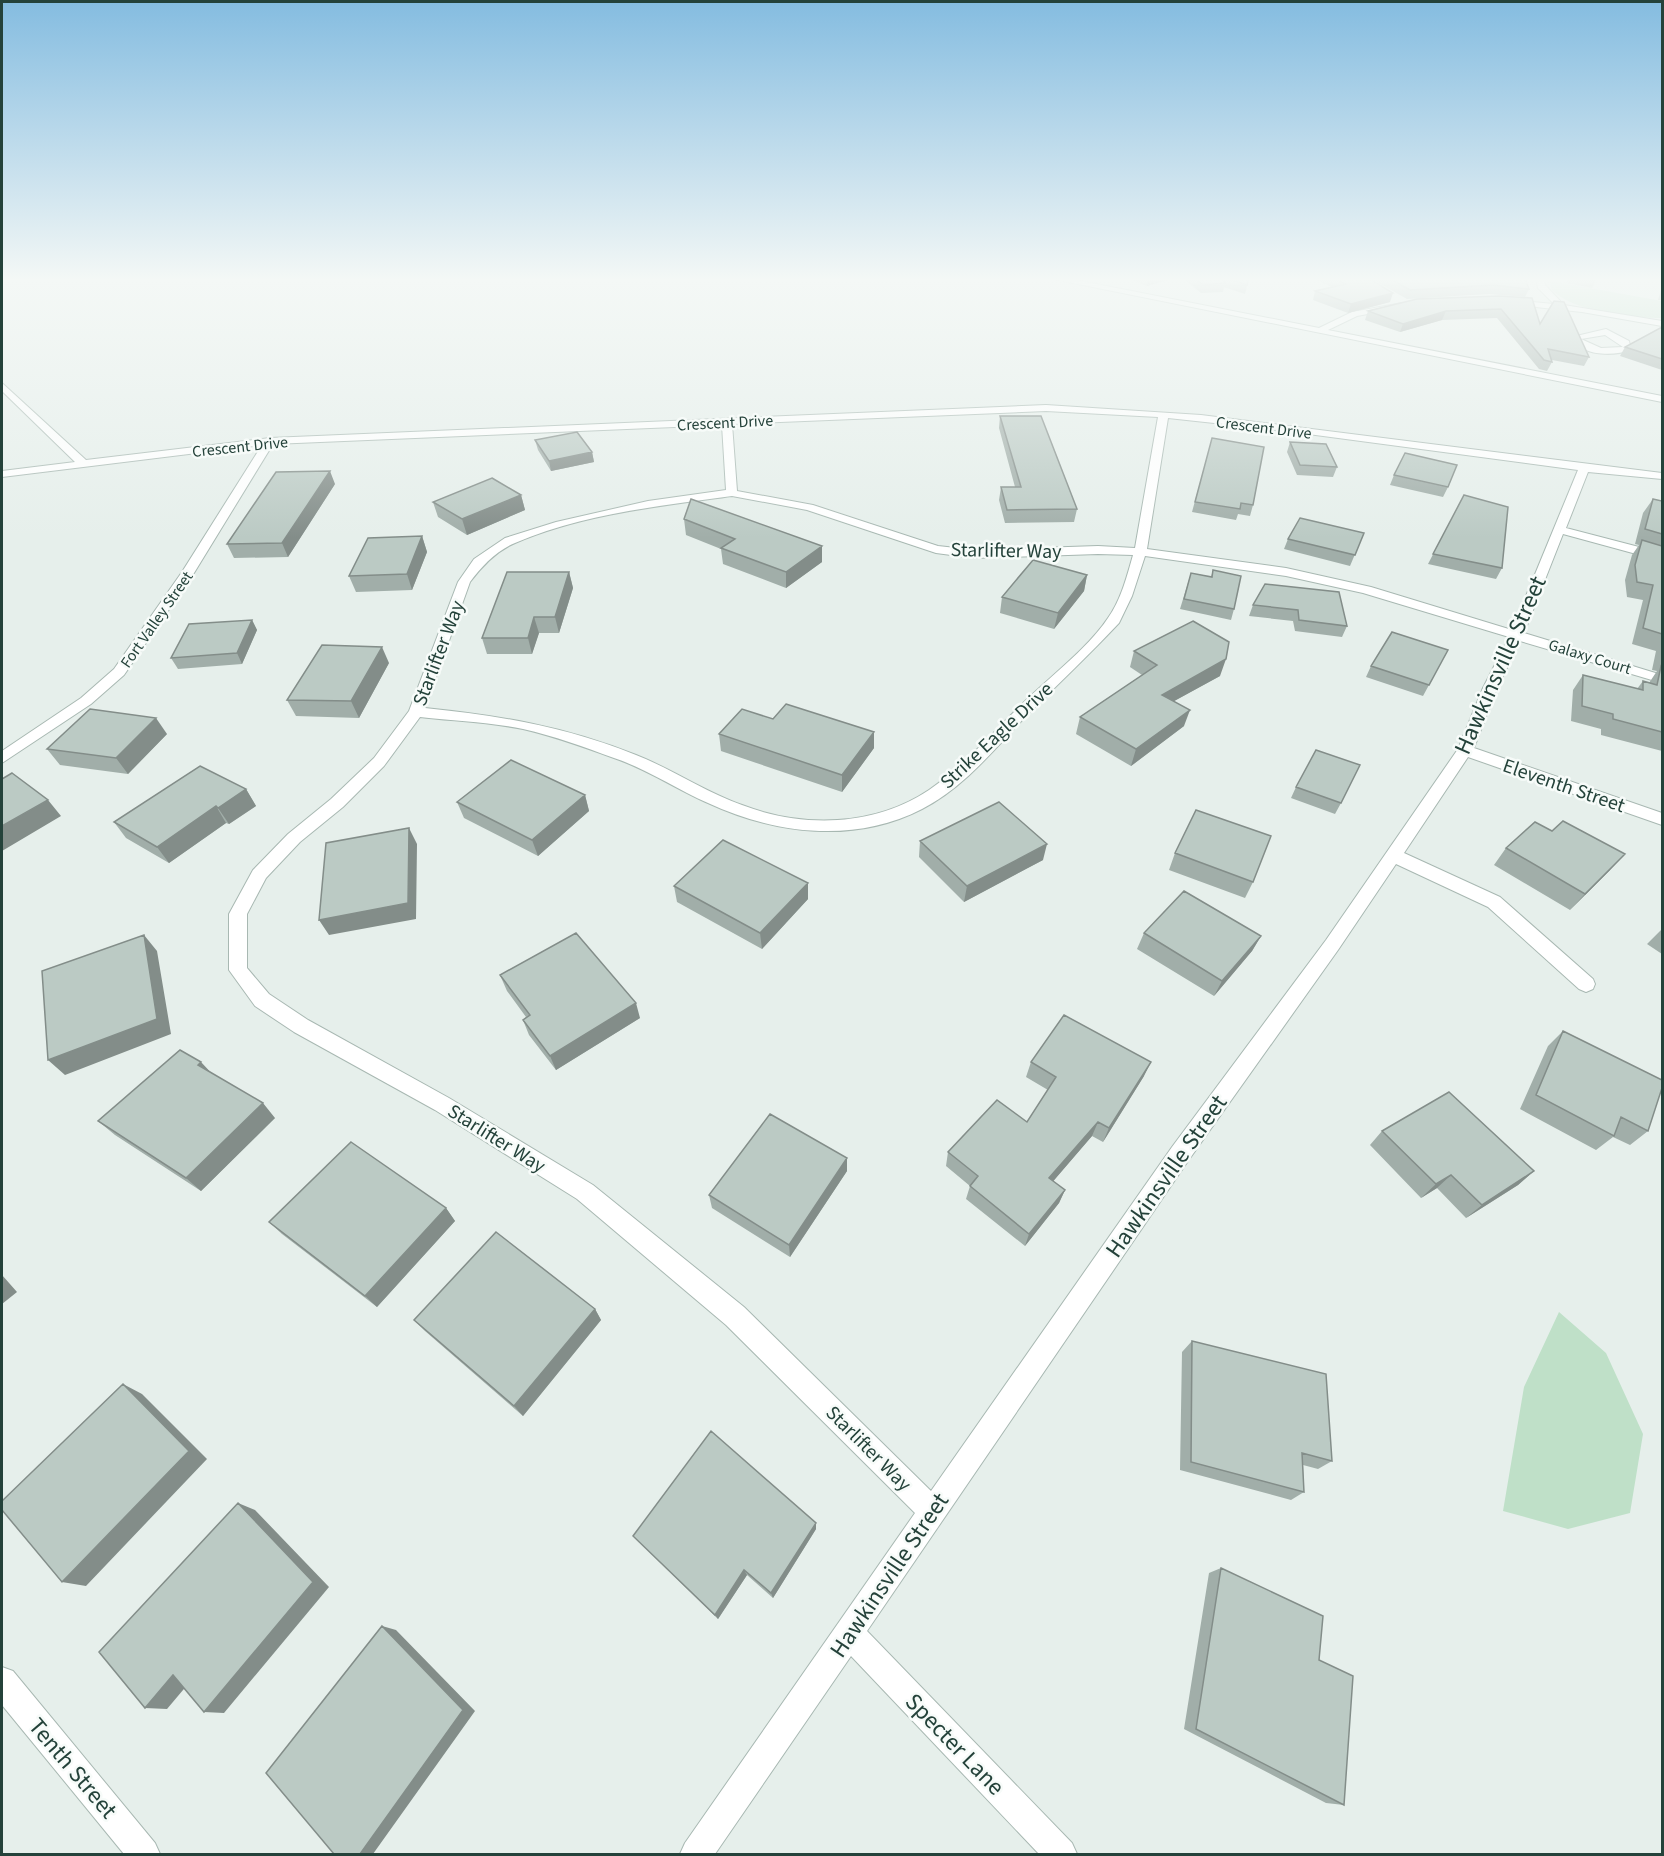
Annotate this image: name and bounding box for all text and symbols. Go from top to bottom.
street label: Crescent Drive [676,409,774,436]
street label: Crescent Drive [1215,411,1313,445]
street label: Crescent Drive [191,431,289,463]
street label: Starlifter Way [950,536,1062,566]
street label: Fort Valley Street [115,566,199,672]
street label: Hawkinsville Street [1445,570,1556,760]
street label: Starlifter Way [406,596,472,710]
street label: Galaxy Court [1546,634,1634,680]
street label: Strike Eagle Drive [934,676,1059,796]
street label: Eleventh Street [1499,752,1629,820]
street label: Hawkinsville Street [1097,1088,1236,1265]
street label: Starlifter Way [442,1098,551,1180]
street label: Starlifter Way [819,1400,918,1498]
street label: Hawkinsville Street [821,1486,958,1665]
street label: Specter Lane [897,1685,1013,1803]
street label: Tenth Street [20,1710,125,1826]

